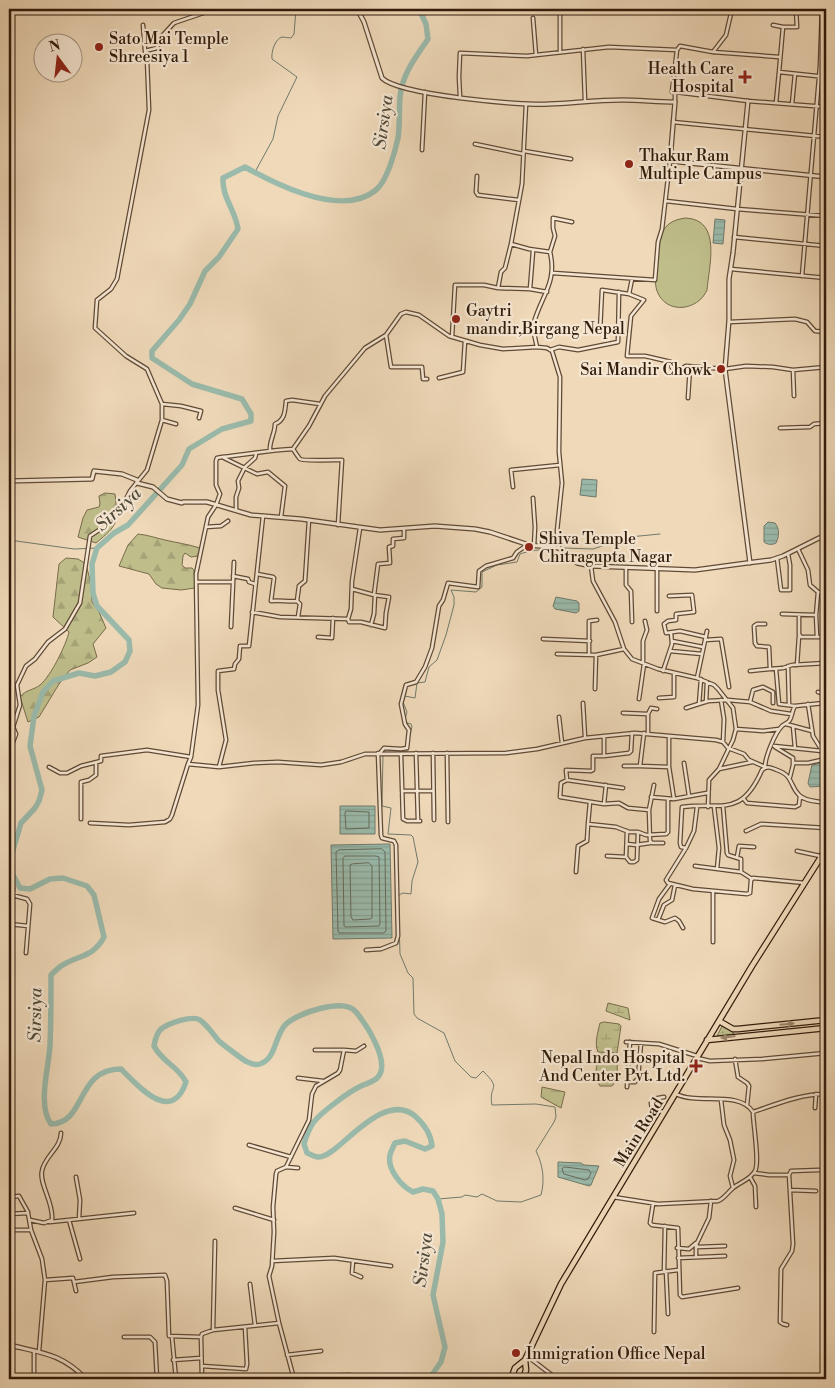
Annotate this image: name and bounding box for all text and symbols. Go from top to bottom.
place label: Sato Mai Temple Shreesiya 1 [109,29,229,67]
north arrow [32,32,82,82]
text: N [47,36,63,57]
marker: Sato Mai Temple Shreesiya 1 [93,41,105,53]
place label: Health Care Hospital [648,59,734,97]
marker: Health Care Hospital [738,70,752,84]
water label: Sirsiya [368,92,399,151]
place label: Thakur Ram Multiple Campus [639,146,762,184]
marker: Thakur Ram Multiple Campus [623,158,635,170]
place label: Gaytri mandir,Birgang Nepal [466,301,625,339]
marker: Gaytri mandir,Birgang Nepal [450,313,462,325]
place label: Sai Mandir Chowk [580,360,713,380]
marker: Sai Mandir Chowk [715,363,727,375]
water label: Sirsiya [91,482,147,536]
place label: Shiva Temple Chitragupta Nagar [539,529,672,567]
marker: Shiva Temple Chitragupta Nagar [523,541,535,553]
water label: Sirsiya [24,986,47,1043]
one-way arrow [779,1020,795,1028]
one-way arrow [719,1033,735,1041]
place label: Nepal Indo Hospital And Center Pvt. Ltd. [538,1048,685,1086]
marker: Nepal Indo Hospital And Center Pvt. Ltd. [689,1059,703,1073]
street label: Main Road [610,1094,668,1171]
water label: Sirsiya [409,1231,438,1289]
place label: Inmigration Office Nepal [526,1344,706,1364]
marker: Inmigration Office Nepal [510,1347,522,1359]

